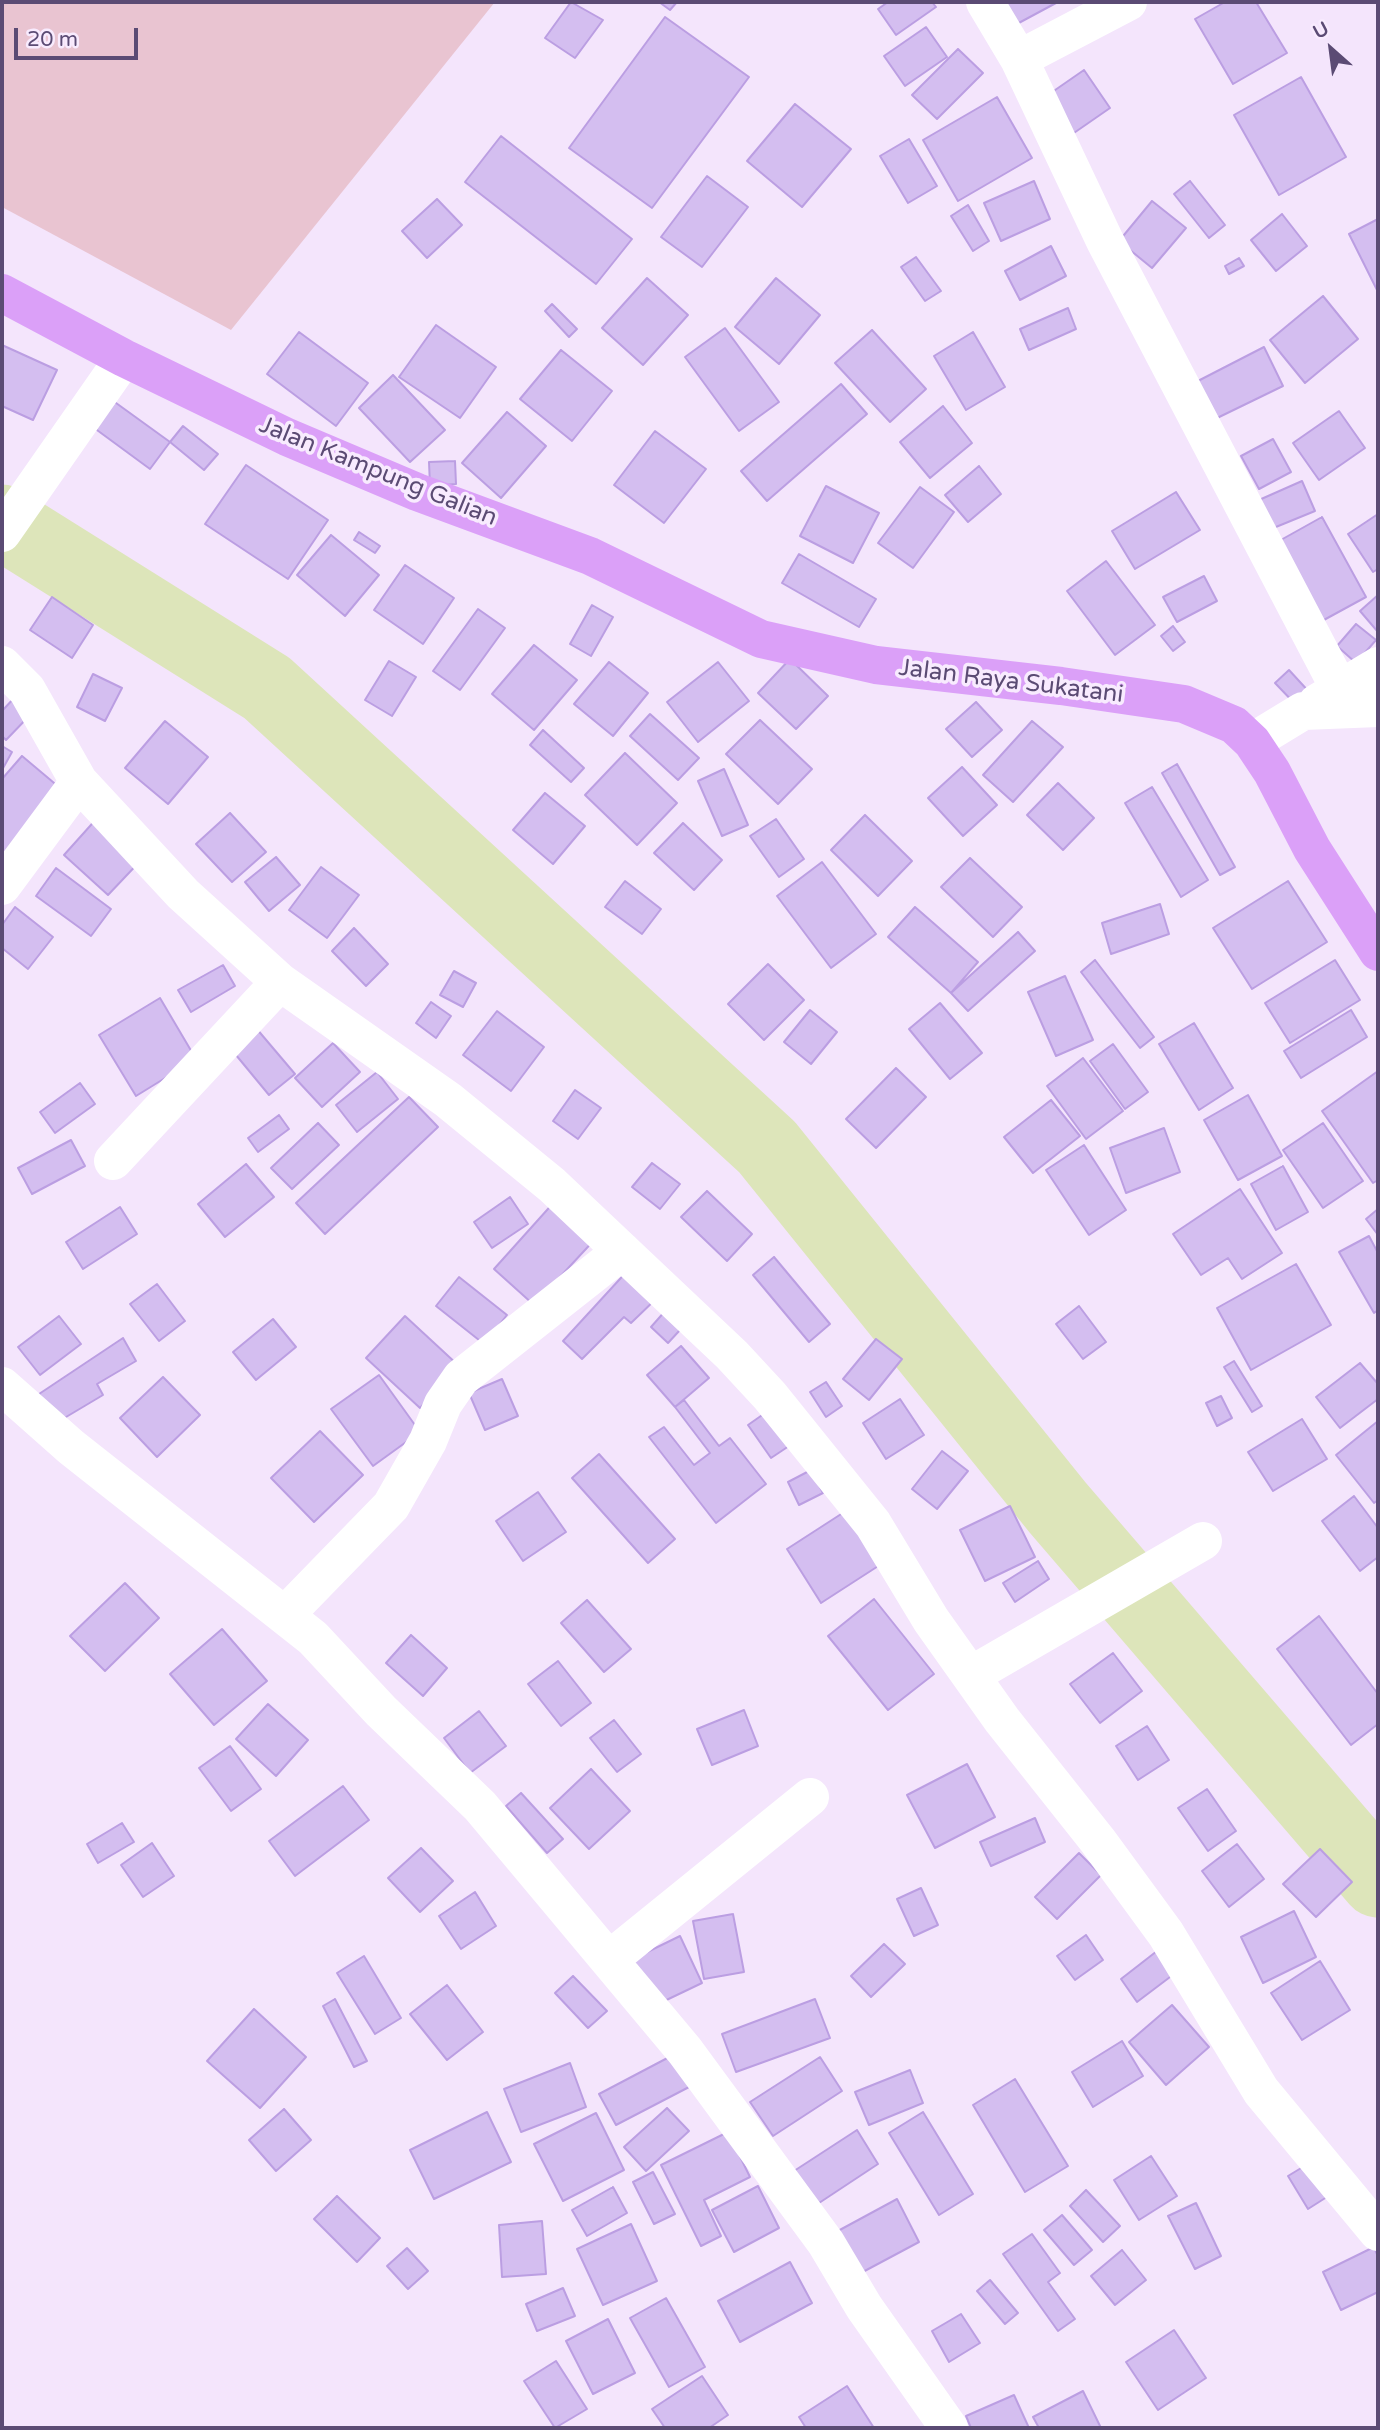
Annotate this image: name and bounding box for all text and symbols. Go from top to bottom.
scale bar [18,14,142,58]
north arrow [1296,14,1366,84]
text: U [1310,17,1333,44]
text: 20 m [27,27,78,52]
street label: Jalan Kampung Galian [255,411,501,533]
street label: Jalan Raya Sukatani [897,654,1125,710]

